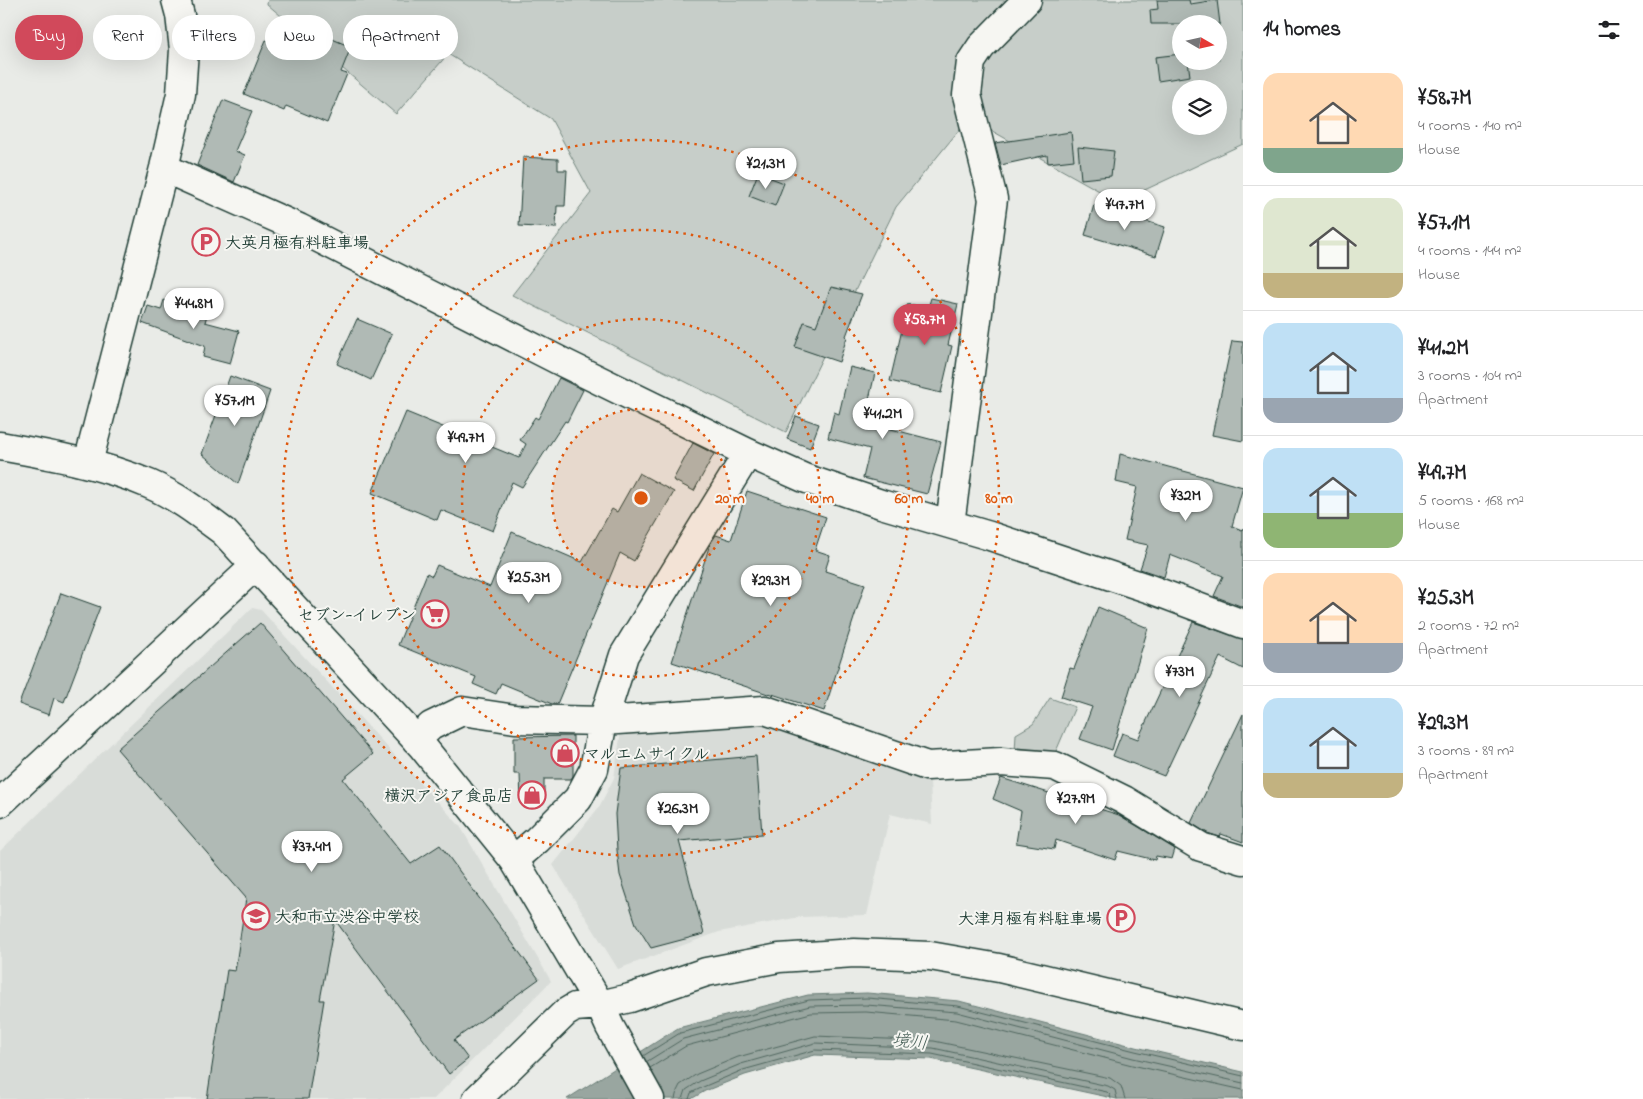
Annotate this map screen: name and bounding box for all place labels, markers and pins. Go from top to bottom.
pin: ¥21.3M [725,148,807,190]
pin: ¥47.7M [1084,188,1166,231]
parking icon: 大英月極有料駐車場 [191,227,221,257]
place label: 大英月極有料駐車場 [225,232,369,256]
pin: ¥44.8M [153,288,235,330]
pin: ¥58.7M [884,304,966,346]
pin: ¥57.1M [194,384,276,427]
pin: ¥41.2M [842,398,924,440]
pin: ¥49.7M [425,422,507,464]
pin: ¥32M [1156,480,1216,522]
centre of rings [632,489,650,507]
pin: ¥25.3M [488,562,570,604]
pin: ¥29.3M [730,564,812,607]
supermarket icon: セブン-イレブン [420,599,450,629]
place label: セブン-イレブン [298,604,416,628]
pin: ¥73M [1150,656,1210,698]
shop icon: マルエムサイクル [550,738,580,768]
place label: マルエムサイクル [584,743,710,767]
shop icon: 横沢アジア食品店 [517,780,547,810]
pin: ¥27.9M [1035,782,1117,825]
place label: 横沢アジア食品店 [384,785,513,809]
pin: ¥26.3M [637,792,719,835]
pin: ¥37.4M [271,830,353,873]
school or university icon: 大和市立渋谷中学校 [241,901,271,931]
parking icon: 大津月極有料駐車場 [1106,903,1136,933]
place label: 大和市立渋谷中学校 [275,906,419,930]
place label: 大津月極有料駐車場 [958,908,1102,932]

